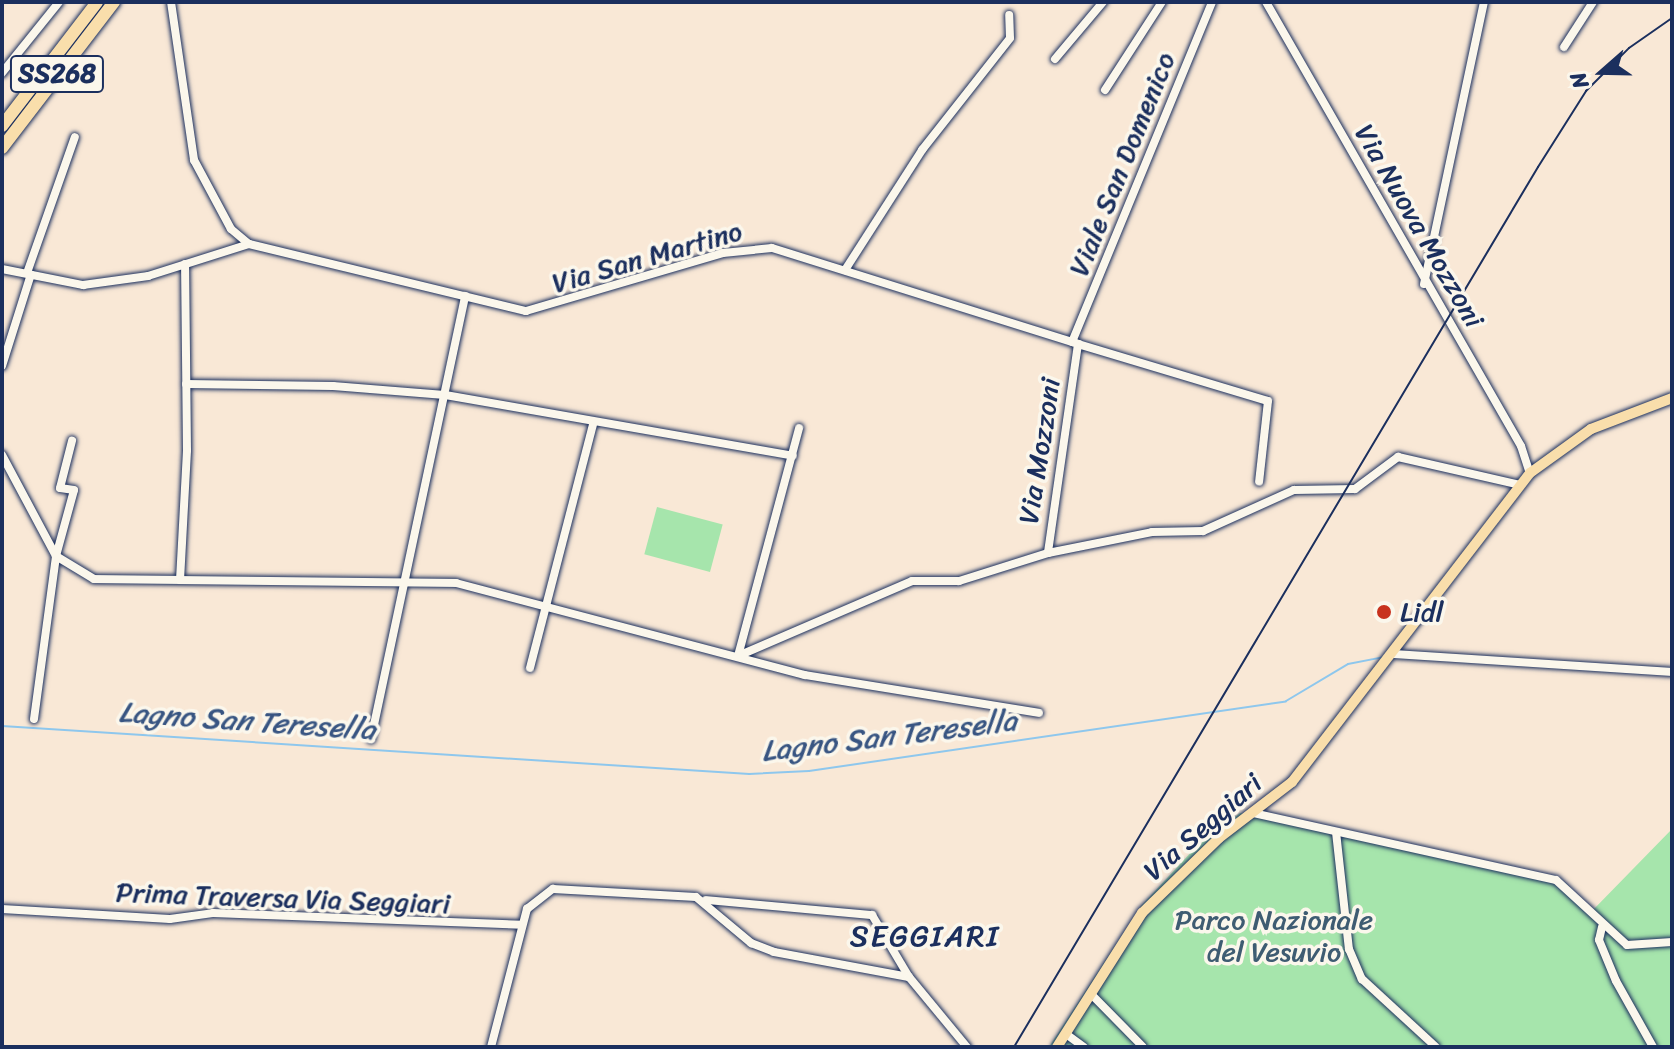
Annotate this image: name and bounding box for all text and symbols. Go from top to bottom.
north arrow [1562,32,1642,112]
street label: Viale San Domenico [1062,47,1182,281]
road number: SS268 [9,52,105,96]
text: N [1558,67,1600,94]
street label: Via Nuova Mozzoni [1347,118,1491,334]
street label: Via San Martino [548,214,746,300]
street label: Via Mozzoni [1012,376,1068,526]
place label: Lidl [1400,595,1443,629]
marker: Lidl [1375,603,1393,621]
water label: Lagno San Teresella [117,694,377,748]
water label: Lagno San Teresella [758,702,1020,770]
street label: Via Seggiari [1137,766,1269,888]
street label: Prima Traversa Via Seggiari [114,875,452,921]
park label: Parco Nazionale del Vesuvio [1175,903,1373,969]
district label: SEGGIARI [851,918,999,954]

